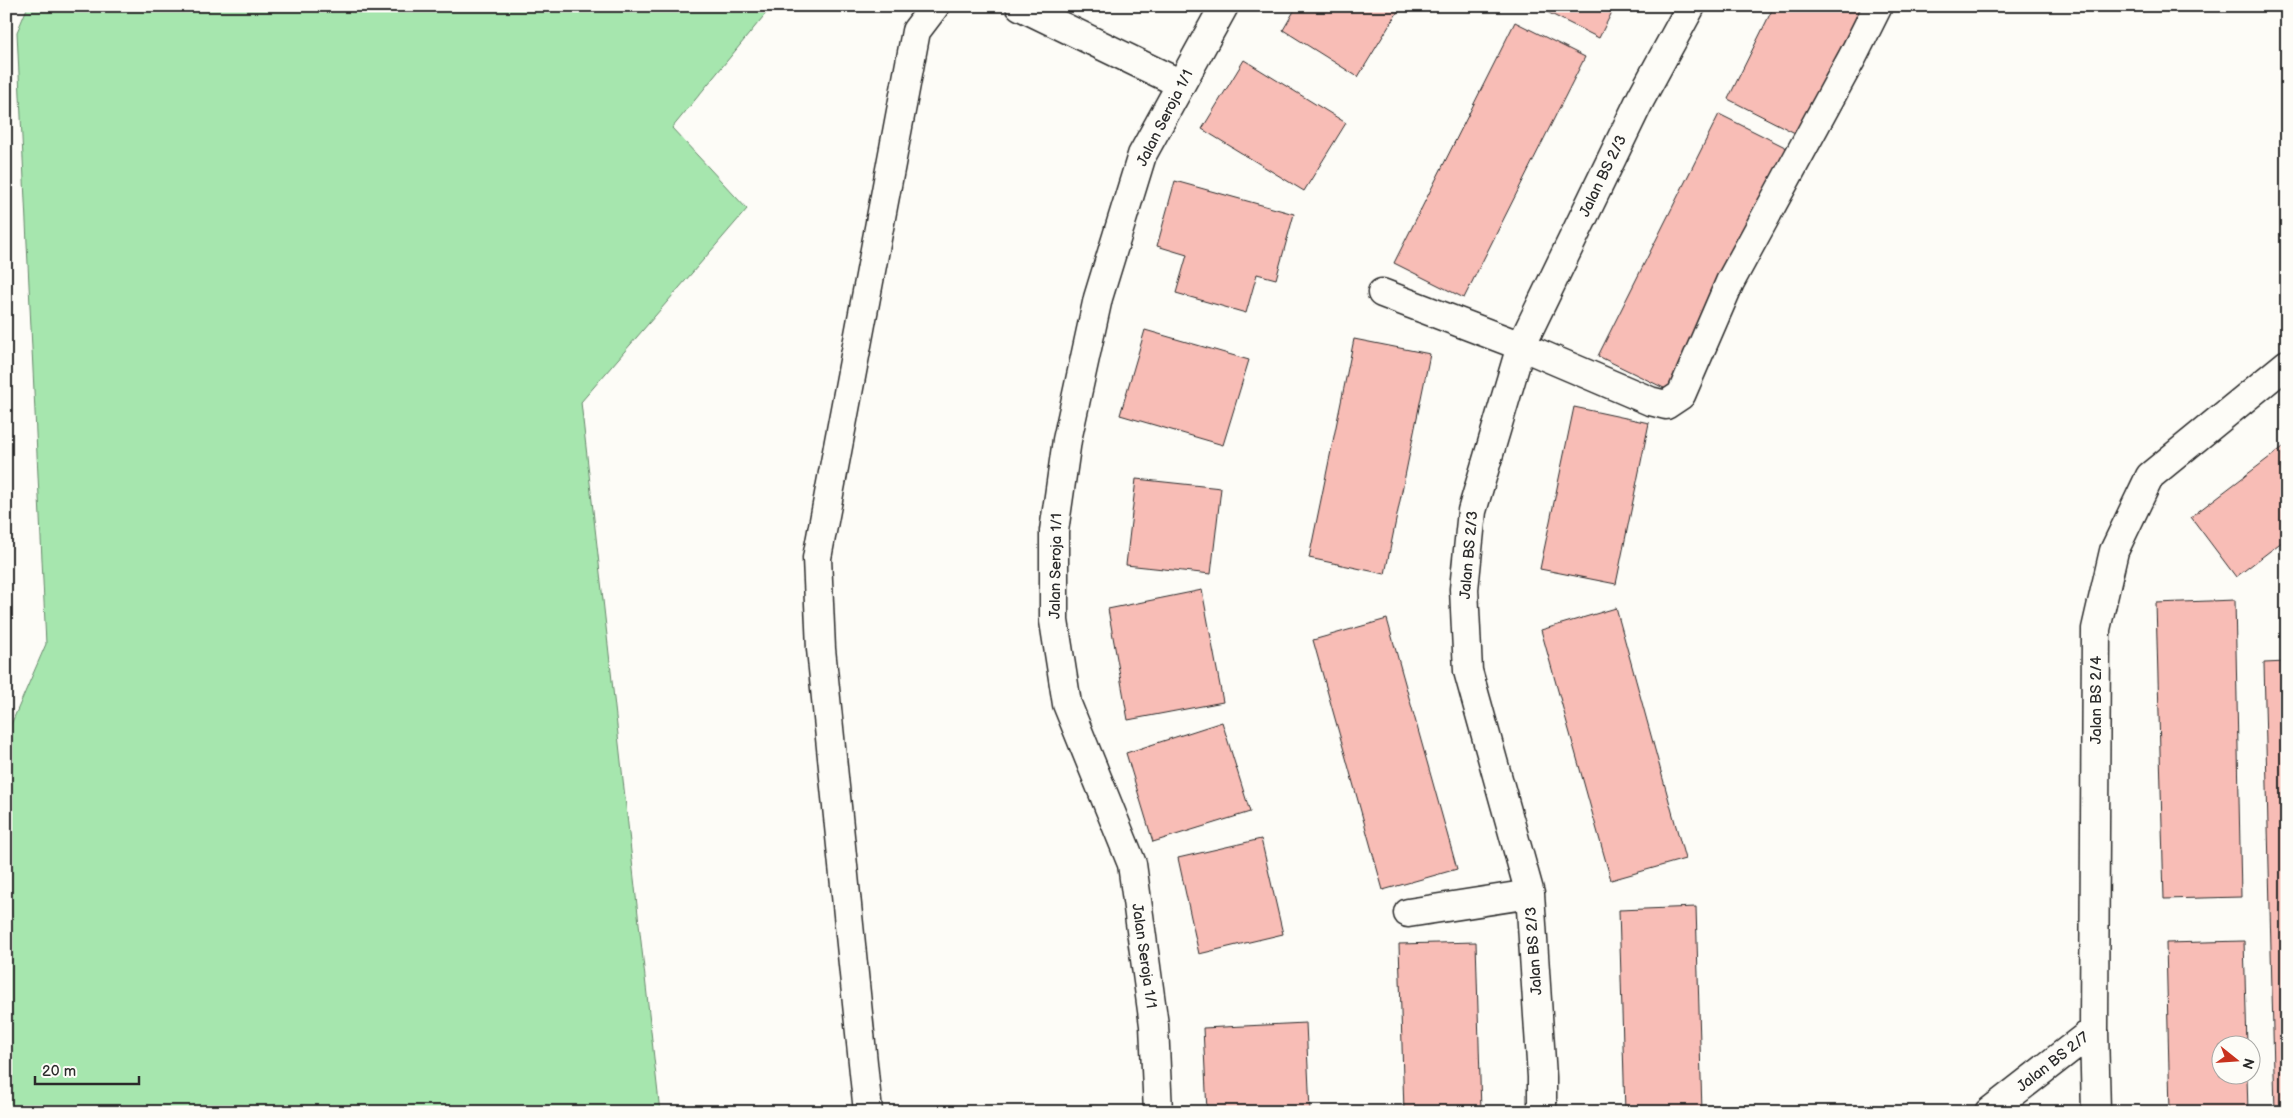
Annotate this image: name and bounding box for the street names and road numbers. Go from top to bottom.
street label: Jalan Seroja 1/1 [1133,67,1197,169]
street label: Jalan BS 2/3 [1575,132,1631,220]
street label: Jalan BS 2/3 [1456,510,1482,600]
street label: Jalan Seroja 1/1 [1046,513,1066,619]
street label: Jalan BS 2/4 [2087,656,2106,744]
street label: Jalan Seroja 1/1 [1127,902,1161,1010]
street label: Jalan BS 2/3 [1521,906,1547,996]
street label: Jalan BS 2/7 [2013,1027,2093,1096]

